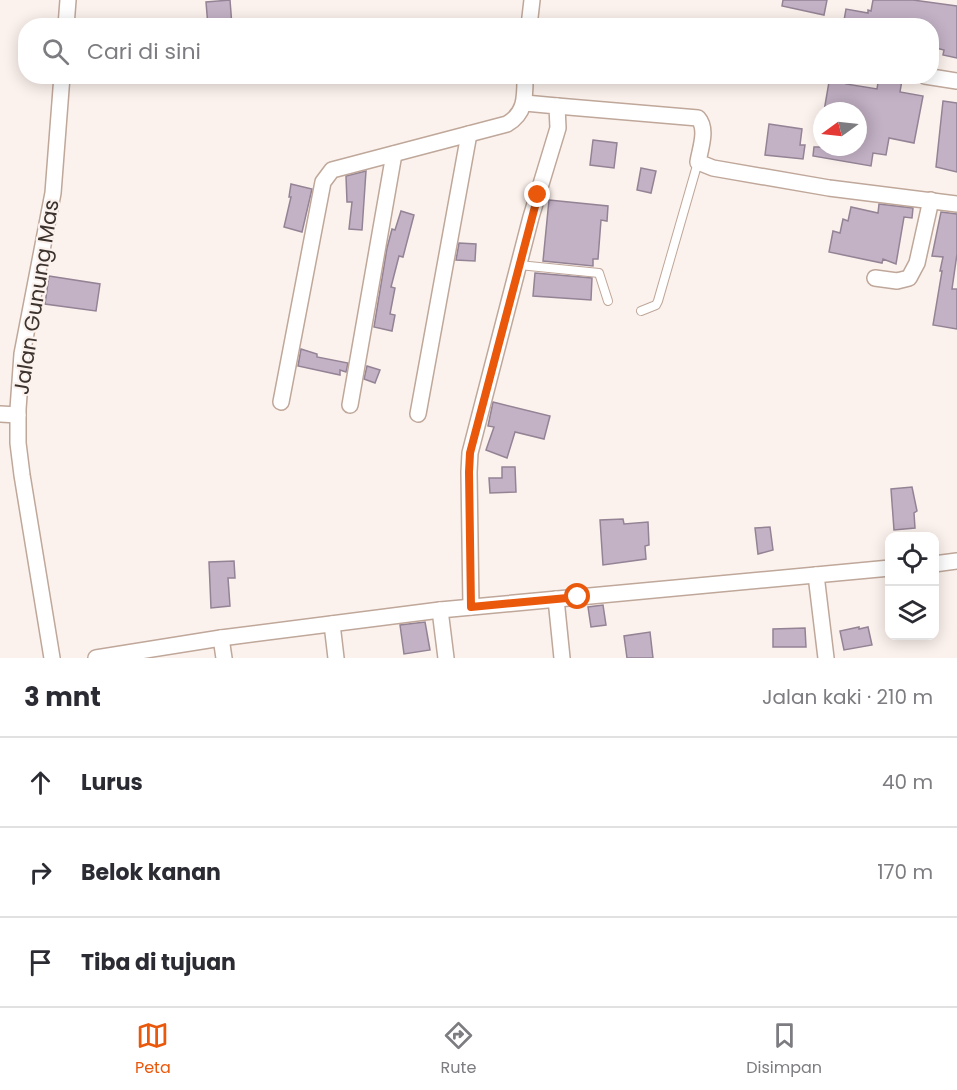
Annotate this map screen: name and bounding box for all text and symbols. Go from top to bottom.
search box [18,18,939,84]
icon: search [39,35,72,68]
text: Cari di sini [87,36,201,67]
north arrow [813,102,867,156]
route end [524,181,550,207]
street label: Jalan Gunung Mas [6,198,66,396]
map controls [885,532,939,640]
button: locate [885,532,939,586]
route start [564,583,590,609]
button: layers [885,586,939,640]
text: 3 mnt [24,679,101,715]
text: Jalan kaki · 210 m [762,683,933,711]
icon: ahead [24,766,57,799]
text: Lurus [81,767,143,798]
text: 40 m [882,768,933,796]
icon: right [24,856,57,889]
text: Belok kanan [81,857,221,888]
text: 170 m [877,858,933,886]
icon: arrive [24,946,57,979]
text: Tiba di tujuan [81,947,236,978]
tab: Peta [135,1019,171,1080]
tab: Rute [441,1019,476,1080]
tab: Disimpan [746,1019,822,1080]

